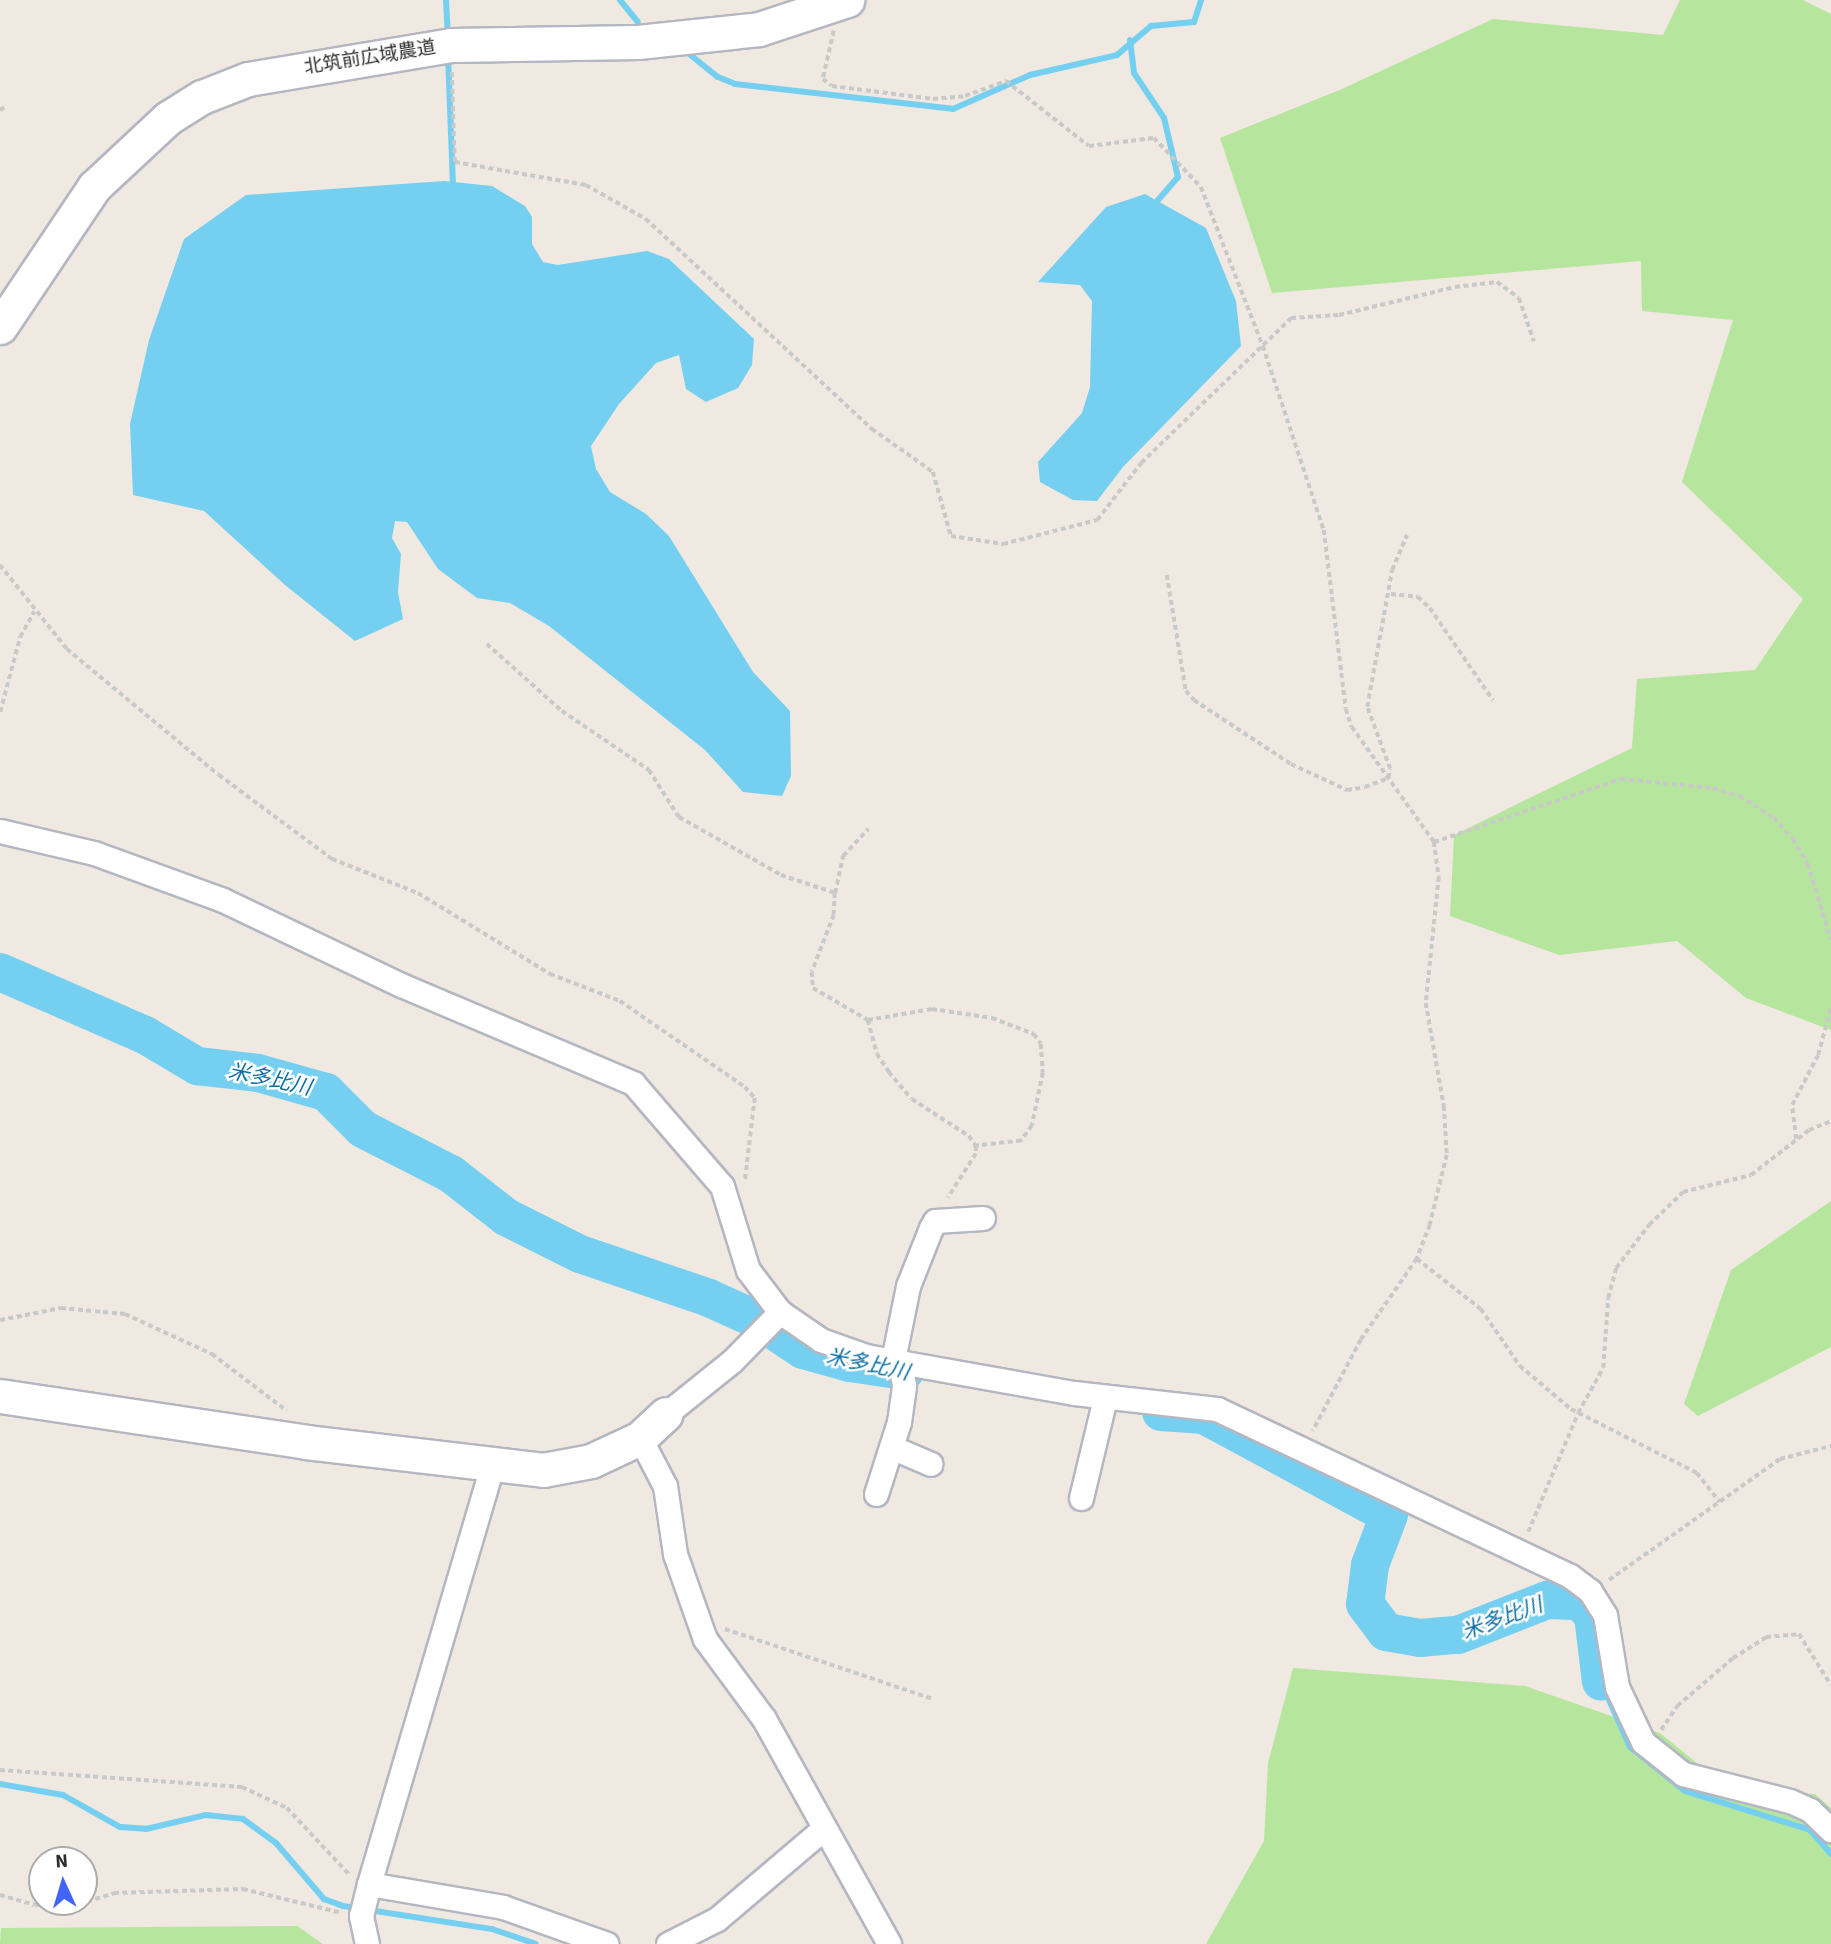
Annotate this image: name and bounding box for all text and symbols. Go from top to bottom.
street label: 北筑前広域農道 [303,36,437,80]
water label: 米多比川 [226,1058,314,1100]
water label: 米多比川 [824,1343,912,1385]
water label: 米多比川 [1458,1592,1546,1644]
north arrow [28,1846,98,1916]
text: N [54,1848,69,1875]

